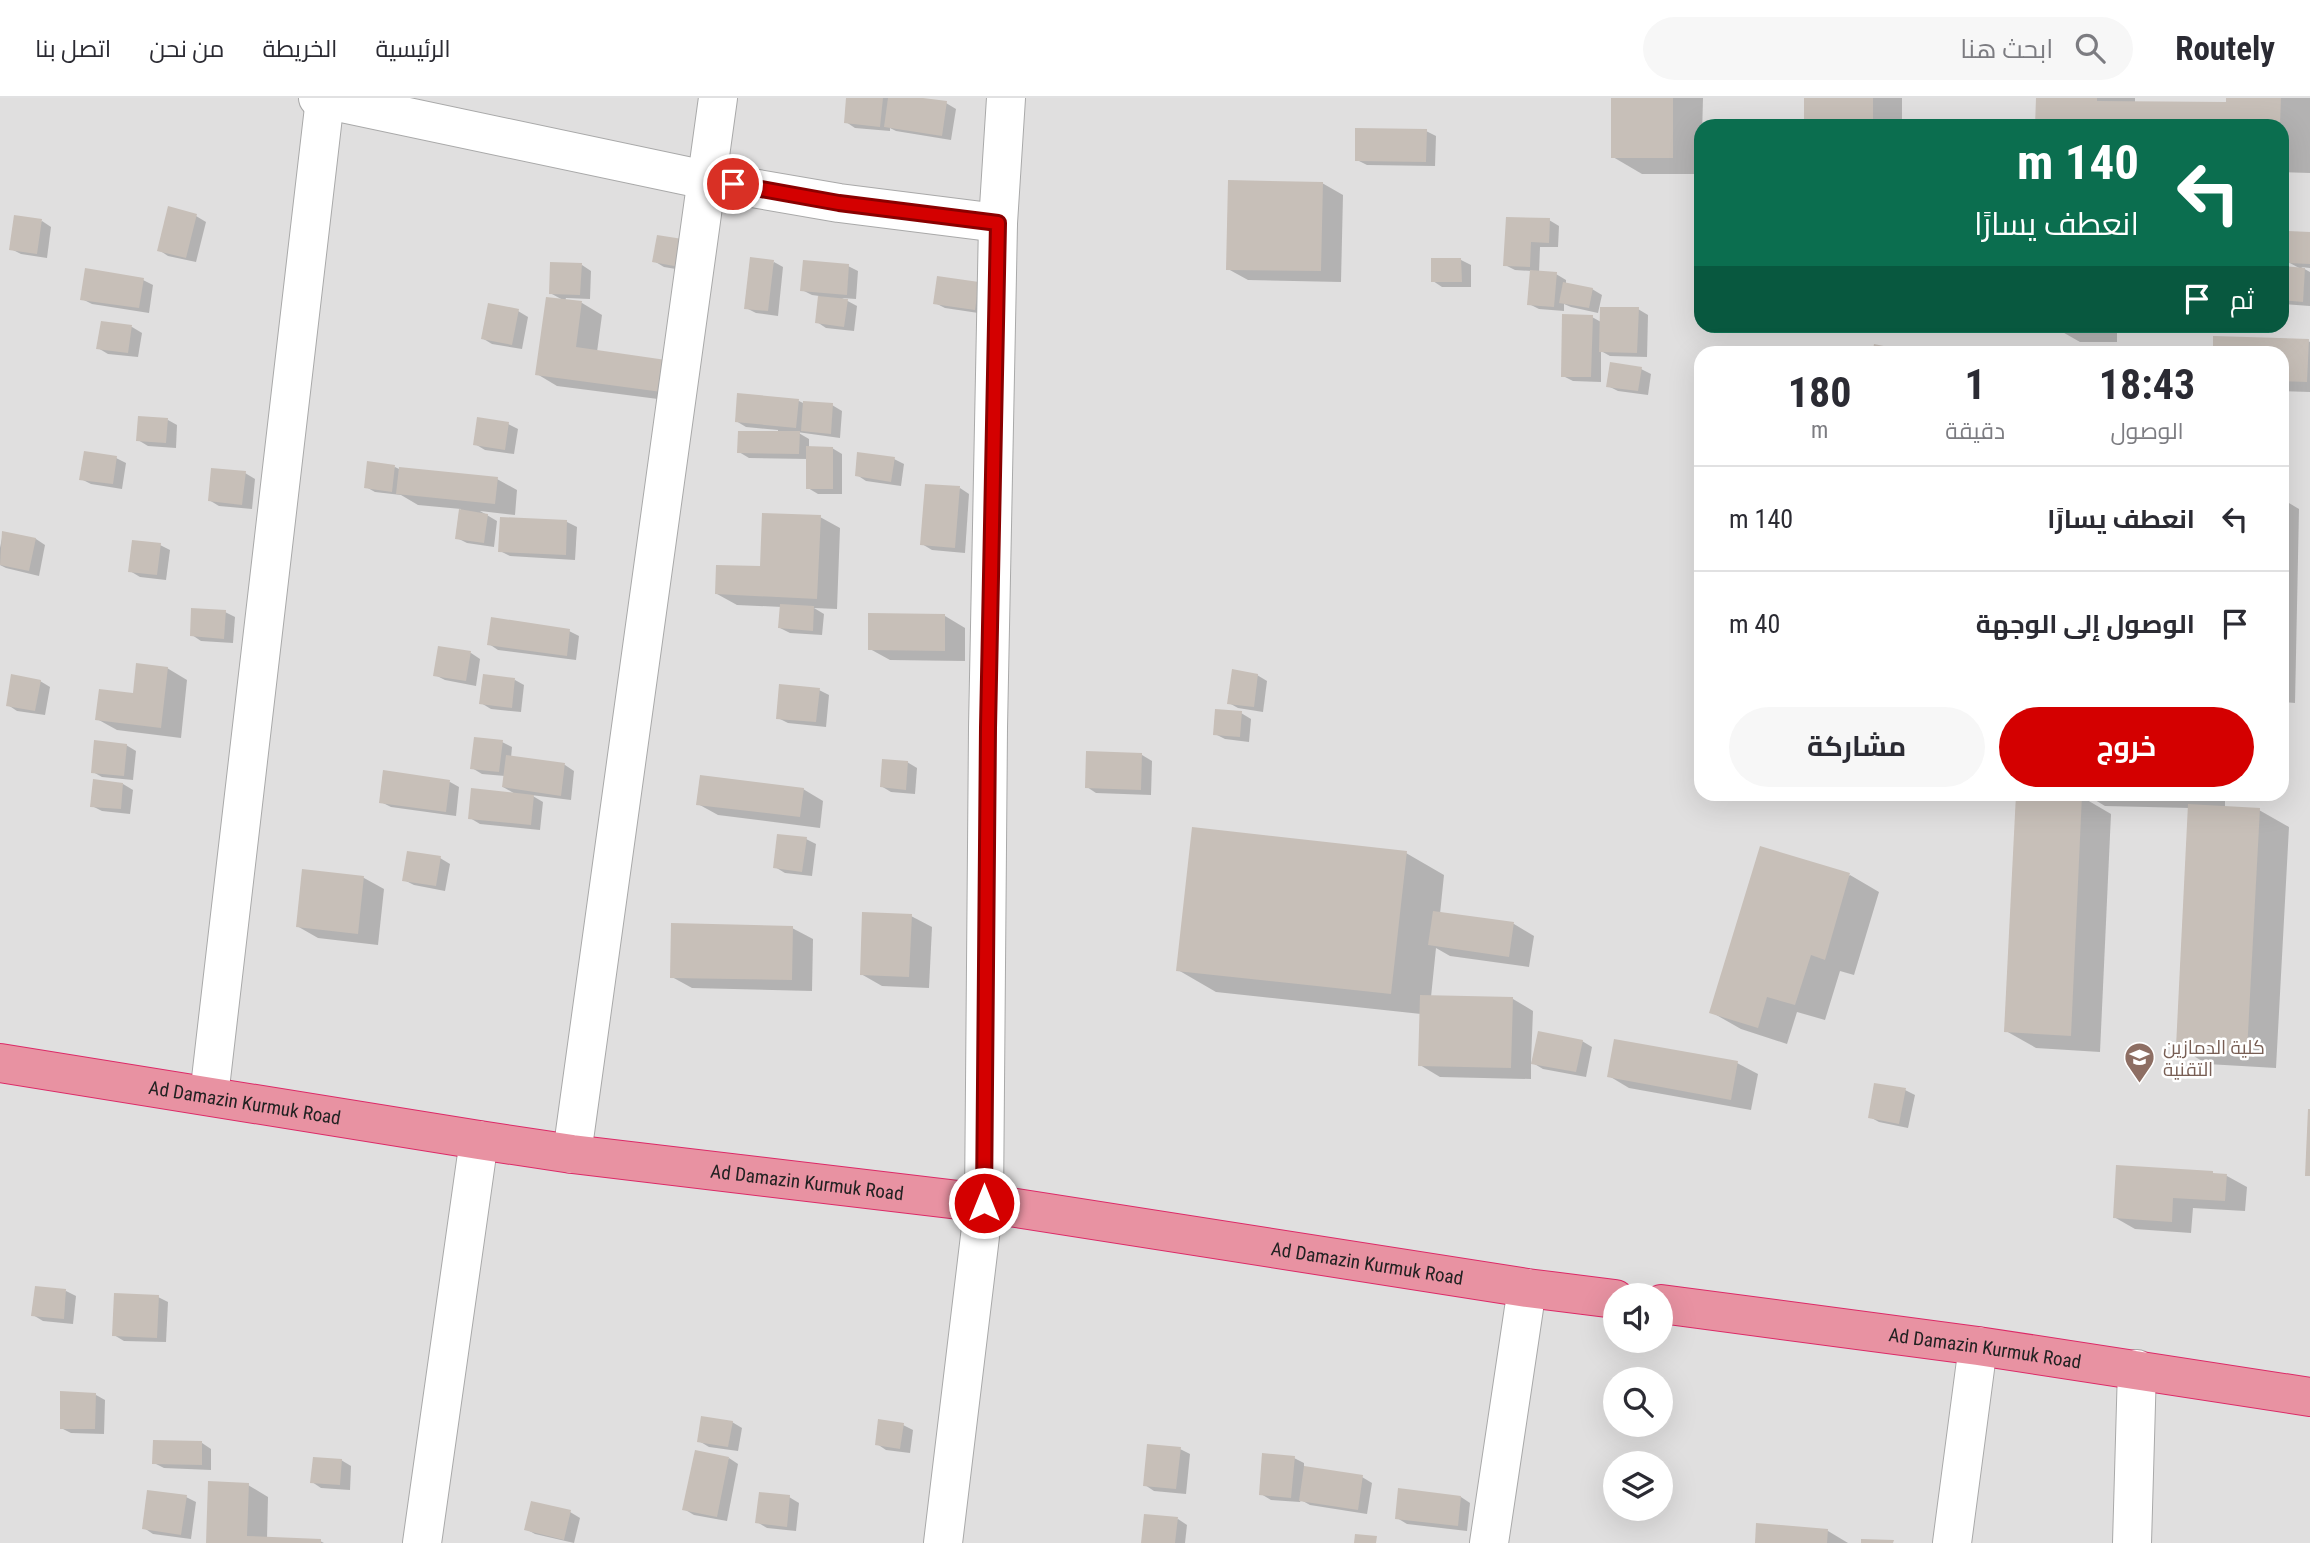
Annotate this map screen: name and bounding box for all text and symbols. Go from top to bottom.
search box [1643,17,2133,80]
icon: search [2071,29,2109,67]
text: Routely [2175,29,2275,68]
text: ابحث هنا [1960,34,2053,64]
text: اتصل بنا [35,35,111,63]
text: من نحن [149,35,225,63]
text: الخريطة [263,35,337,63]
text: الرئيسية [375,35,451,63]
text: 140 m [2017,134,2139,191]
icon: left [2163,147,2254,238]
pin [703,154,763,214]
icon: arrive [714,165,752,203]
text: انعطف يسارًا [1974,205,2139,243]
icon: arrive [2178,280,2216,318]
text: ثم [2230,285,2254,315]
text: 1 [1965,360,1986,409]
text: 18:43 [2099,360,2195,409]
text: 180 [1788,368,1851,417]
text: m [1811,417,1828,444]
text: دقيقة [1945,418,2005,445]
text: الوصول [2110,418,2184,445]
icon: left [2216,500,2254,538]
text: 140 m [1729,504,1793,534]
text: انعطف يسارًا [2047,504,2195,534]
icon: arrive [2216,605,2254,643]
text: 40 m [1729,609,1780,639]
text: الوصول إلى الوجهة [1976,609,2195,639]
button: مشاركة [1729,707,1985,787]
button: خروج [1999,707,2254,787]
place label: كلية الدمازين التقنية [2163,1036,2265,1081]
school or university icon: كلية الدمازين التقنية [2123,1041,2157,1085]
street label: Ad Damazin Kurmuk Road [147,1076,343,1129]
street label: Ad Damazin Kurmuk Road [709,1159,905,1205]
position arrow [947,1166,1021,1240]
street label: Ad Damazin Kurmuk Road [1269,1237,1465,1289]
map controls [1603,1283,1673,1521]
button: sound [1603,1283,1673,1353]
street label: Ad Damazin Kurmuk Road [1887,1323,2083,1373]
button: search [1603,1367,1673,1437]
button: layers [1603,1451,1673,1521]

